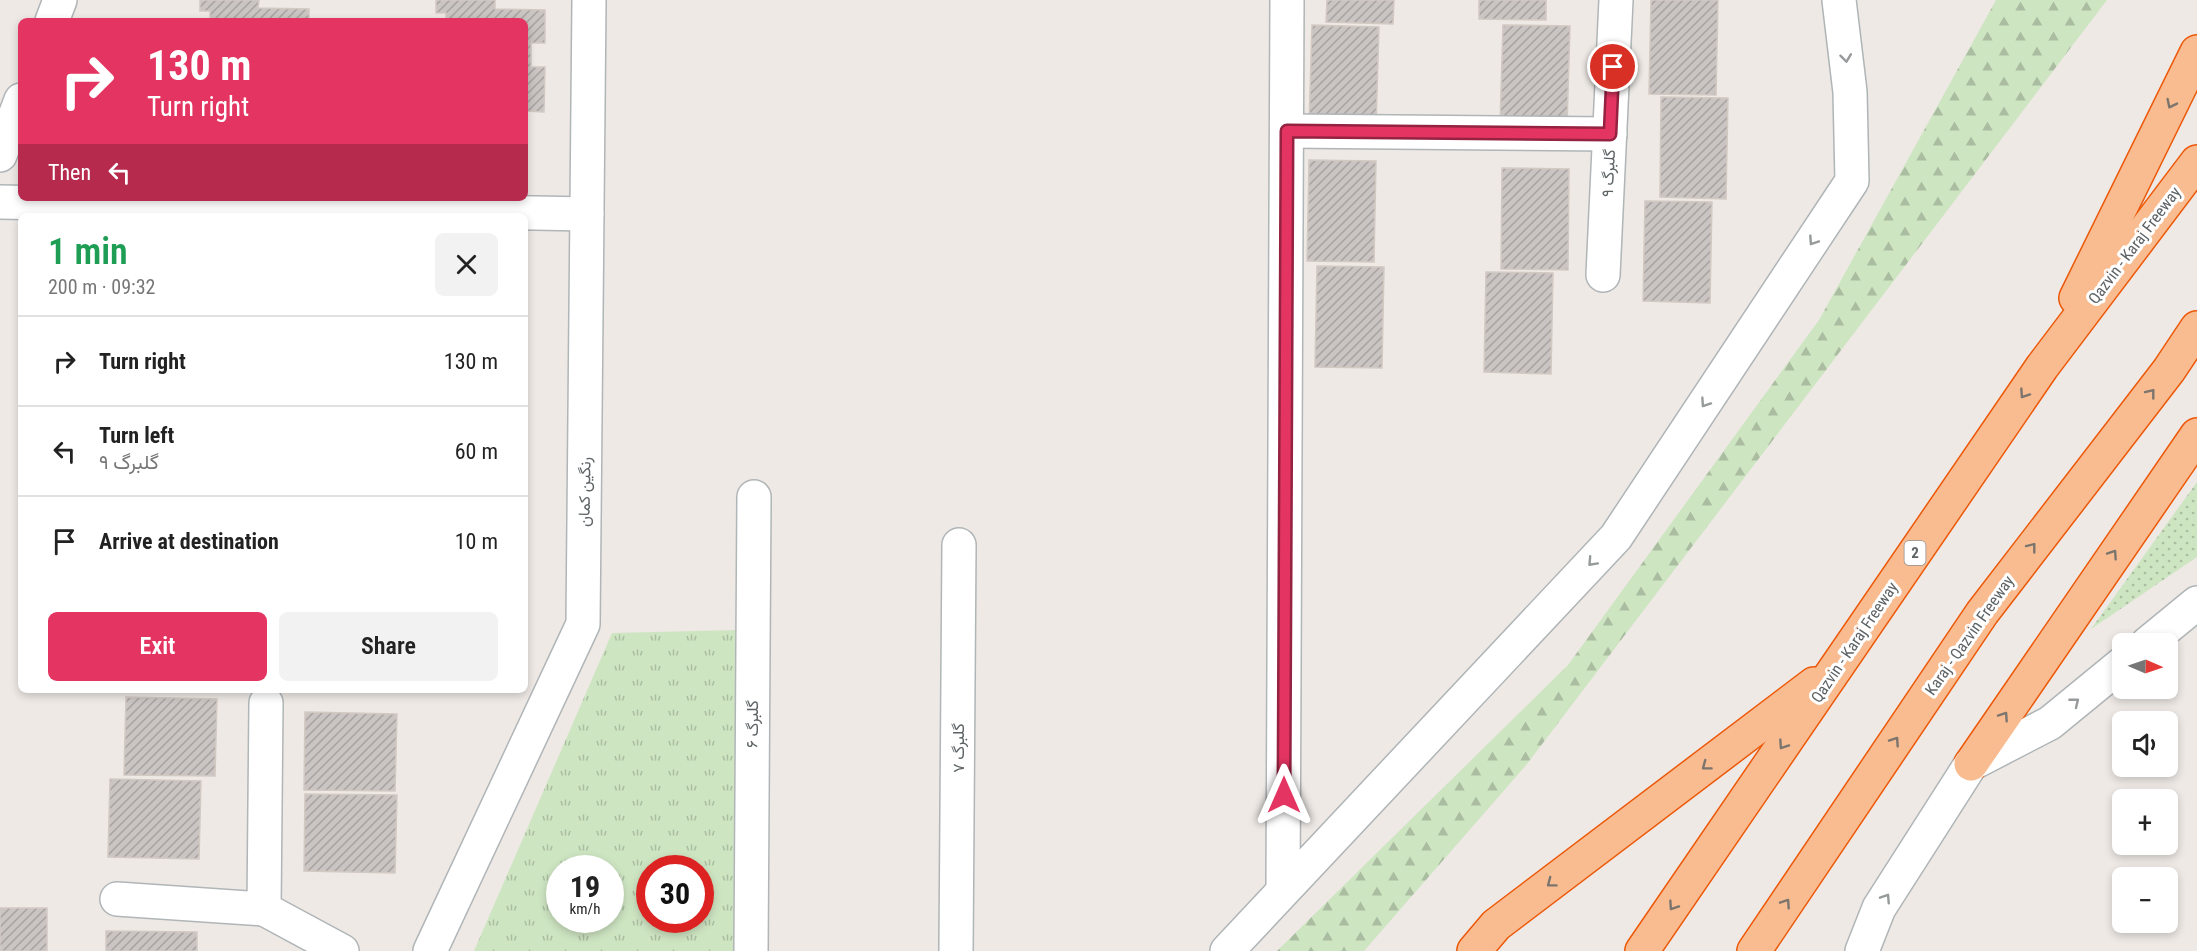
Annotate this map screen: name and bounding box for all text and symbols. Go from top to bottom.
text: 130 m [147,41,252,90]
pin [1587,41,1638,92]
icon: right [48,42,126,120]
icon: arrive [1596,50,1629,83]
one-way arrow [1839,54,1851,63]
text: Turn right [147,91,249,123]
one-way arrow [2167,98,2179,109]
street label: گلبرگ ۹ [1598,149,1620,197]
icon: left [103,156,136,189]
text: Then [48,160,91,185]
street label: Qazvin - Karaj Freeway [2084,183,2185,308]
text: 1 min [48,231,128,273]
button: close [435,233,498,296]
one-way arrow [1809,234,1820,245]
text: 200 m · 09:32 [48,275,155,299]
icon: right [48,345,81,378]
text: Turn right [99,349,186,374]
text: 130 m [444,349,498,374]
one-way arrow [2020,387,2031,398]
one-way arrow [2144,389,2155,400]
one-way arrow [1701,397,1712,408]
text: Turn left [99,423,174,448]
icon: left [48,435,81,468]
text: 60 m [455,439,498,464]
text: گلبرگ ۹ [99,450,159,474]
street label: رنگین کمان [574,457,596,527]
icon: arrive [48,525,81,558]
text: Arrive at destination [99,529,279,554]
text: 10 m [455,529,498,554]
road number: 2 [1904,541,1926,565]
one-way arrow [2025,543,2036,554]
one-way arrow [2106,550,2117,561]
one-way arrow [1589,555,1600,566]
street label: Karaj - Qazvin Freeway [1921,572,2018,699]
street label: Qazvin - Karaj Freeway [1807,578,1902,706]
button: Exit [48,612,267,681]
button: Share [279,612,498,681]
north arrow [2112,633,2178,699]
map controls [2112,633,2178,933]
one-way arrow [2068,699,2079,710]
street label: گلبرگ ۶ [743,700,763,748]
one-way arrow [1997,711,2008,722]
button: sound [2112,711,2178,777]
street label: گلبرگ ۷ [949,723,969,773]
one-way arrow [1888,737,1899,748]
one-way arrow [1779,738,1790,749]
one-way arrow [1702,758,1713,769]
position arrow [1252,763,1316,827]
button: + [2112,789,2178,855]
speed limit sign: 30 [636,855,714,933]
button: − [2112,867,2178,933]
text: 19 [570,869,600,904]
one-way arrow [1547,876,1558,887]
one-way arrow [1878,894,1890,904]
one-way arrow [1779,898,1790,909]
one-way arrow [1669,899,1680,910]
text: km/h [570,900,600,918]

